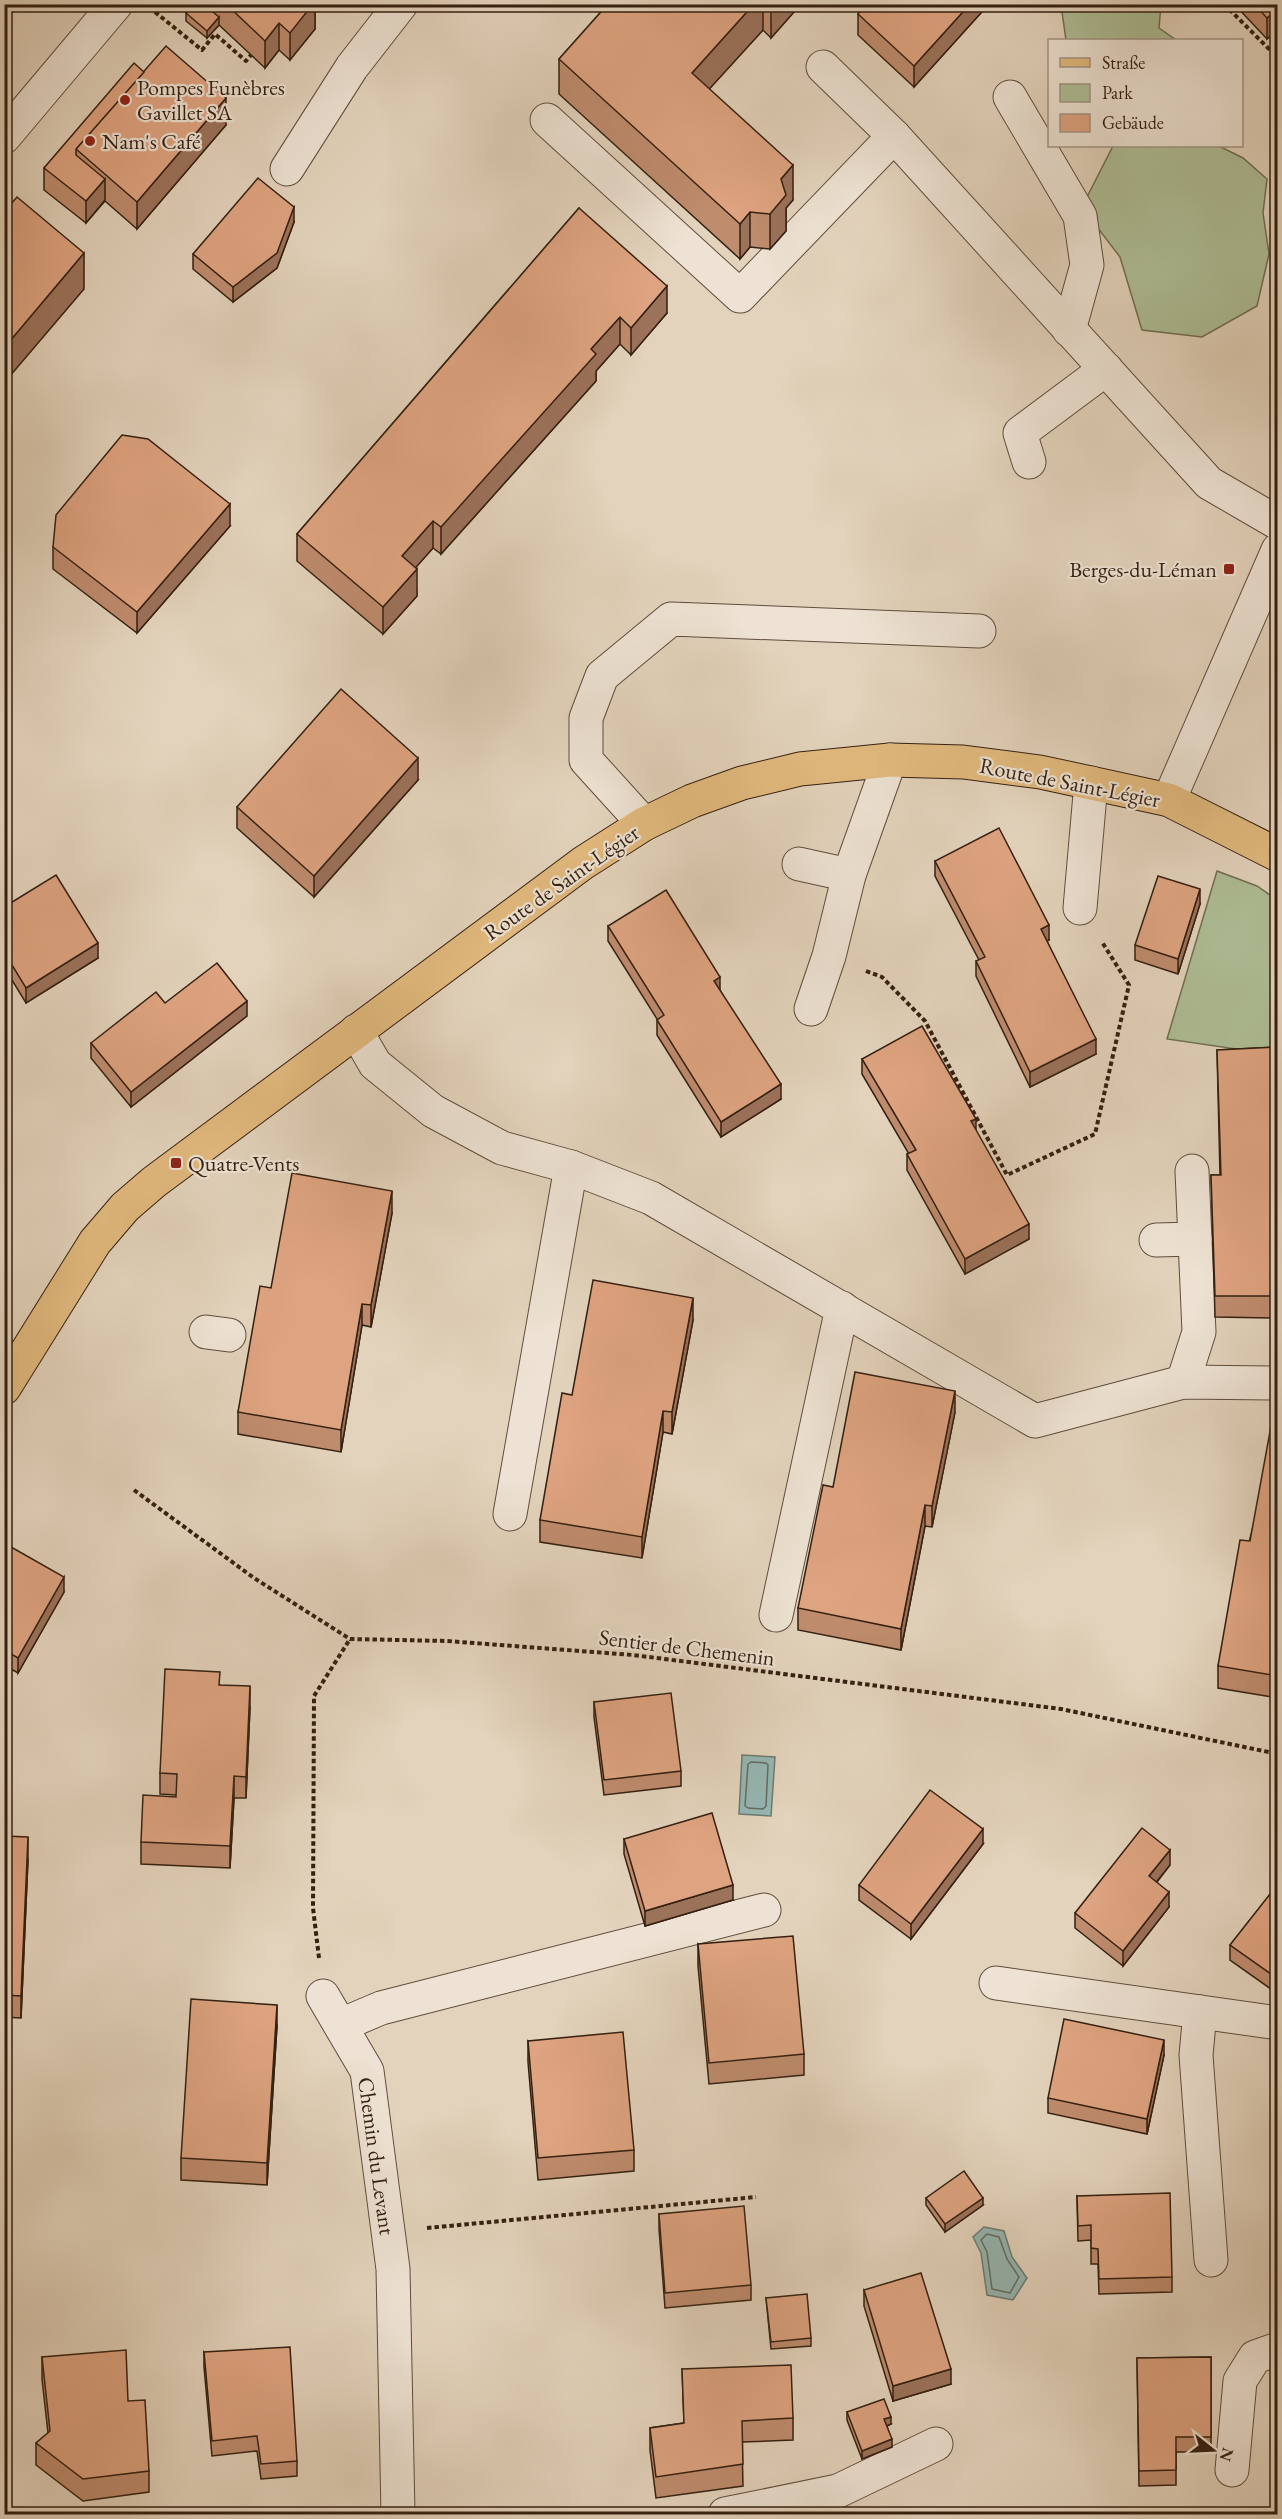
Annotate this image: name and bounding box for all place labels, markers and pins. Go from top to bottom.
place label: Pompes Funèbres Gavillet SA [137,73,285,127]
marker: Pompes Funèbres Gavillet SA [118,93,132,107]
place label: Nam's Café [102,127,201,156]
marker: Nam's Café [83,134,97,148]
place label: Berges-du-Léman [1069,555,1217,584]
marker: Berges-du-Léman [1222,562,1236,576]
place label: Quatre-Vents [188,1149,299,1178]
marker: Quatre-Vents [169,1156,183,1170]

